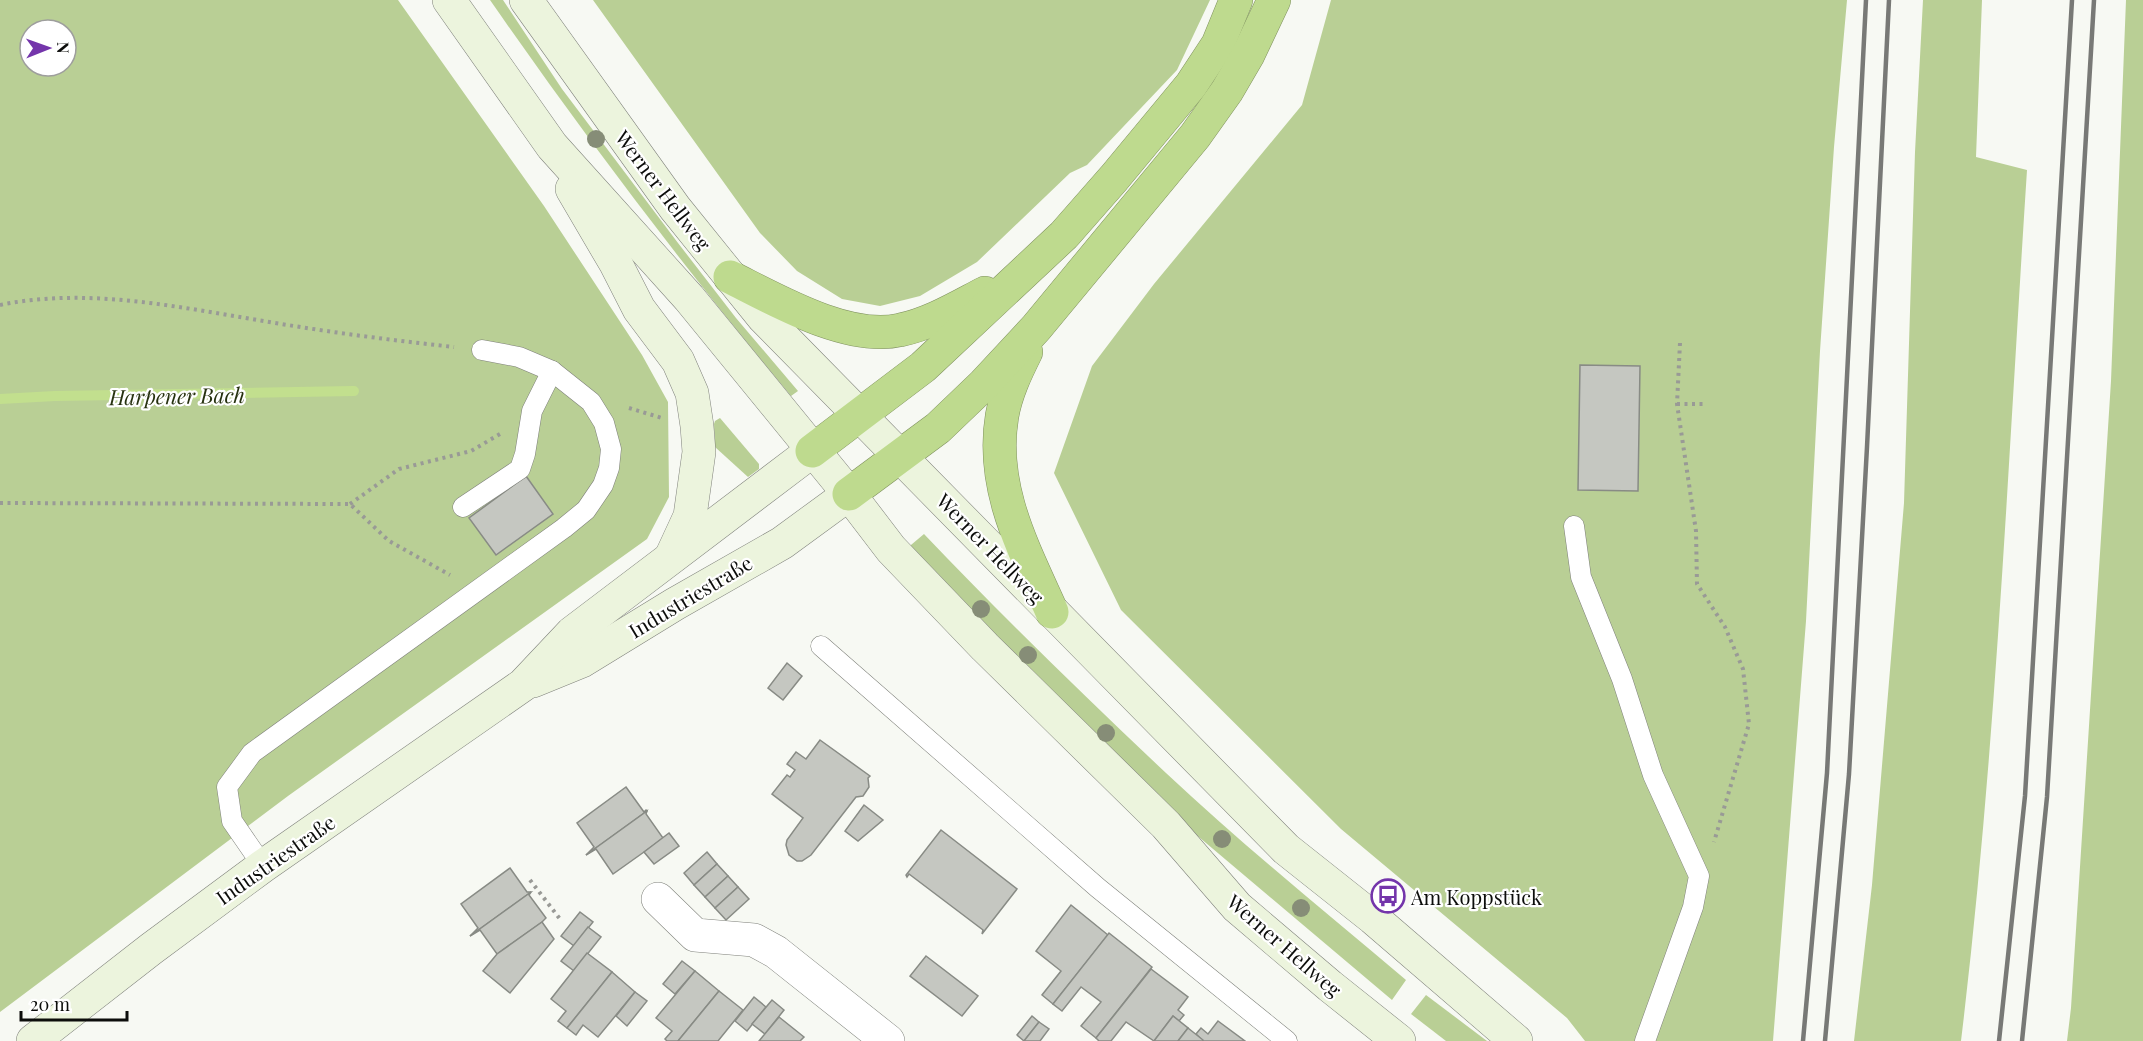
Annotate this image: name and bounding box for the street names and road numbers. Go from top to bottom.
street label: Werner Hellweg [609,124,718,256]
street label: Werner Hellweg [931,486,1051,609]
street label: Industriestraße [623,548,757,644]
street label: Industriestraße [210,808,340,910]
street label: Werner Hellweg [1221,887,1348,1003]

